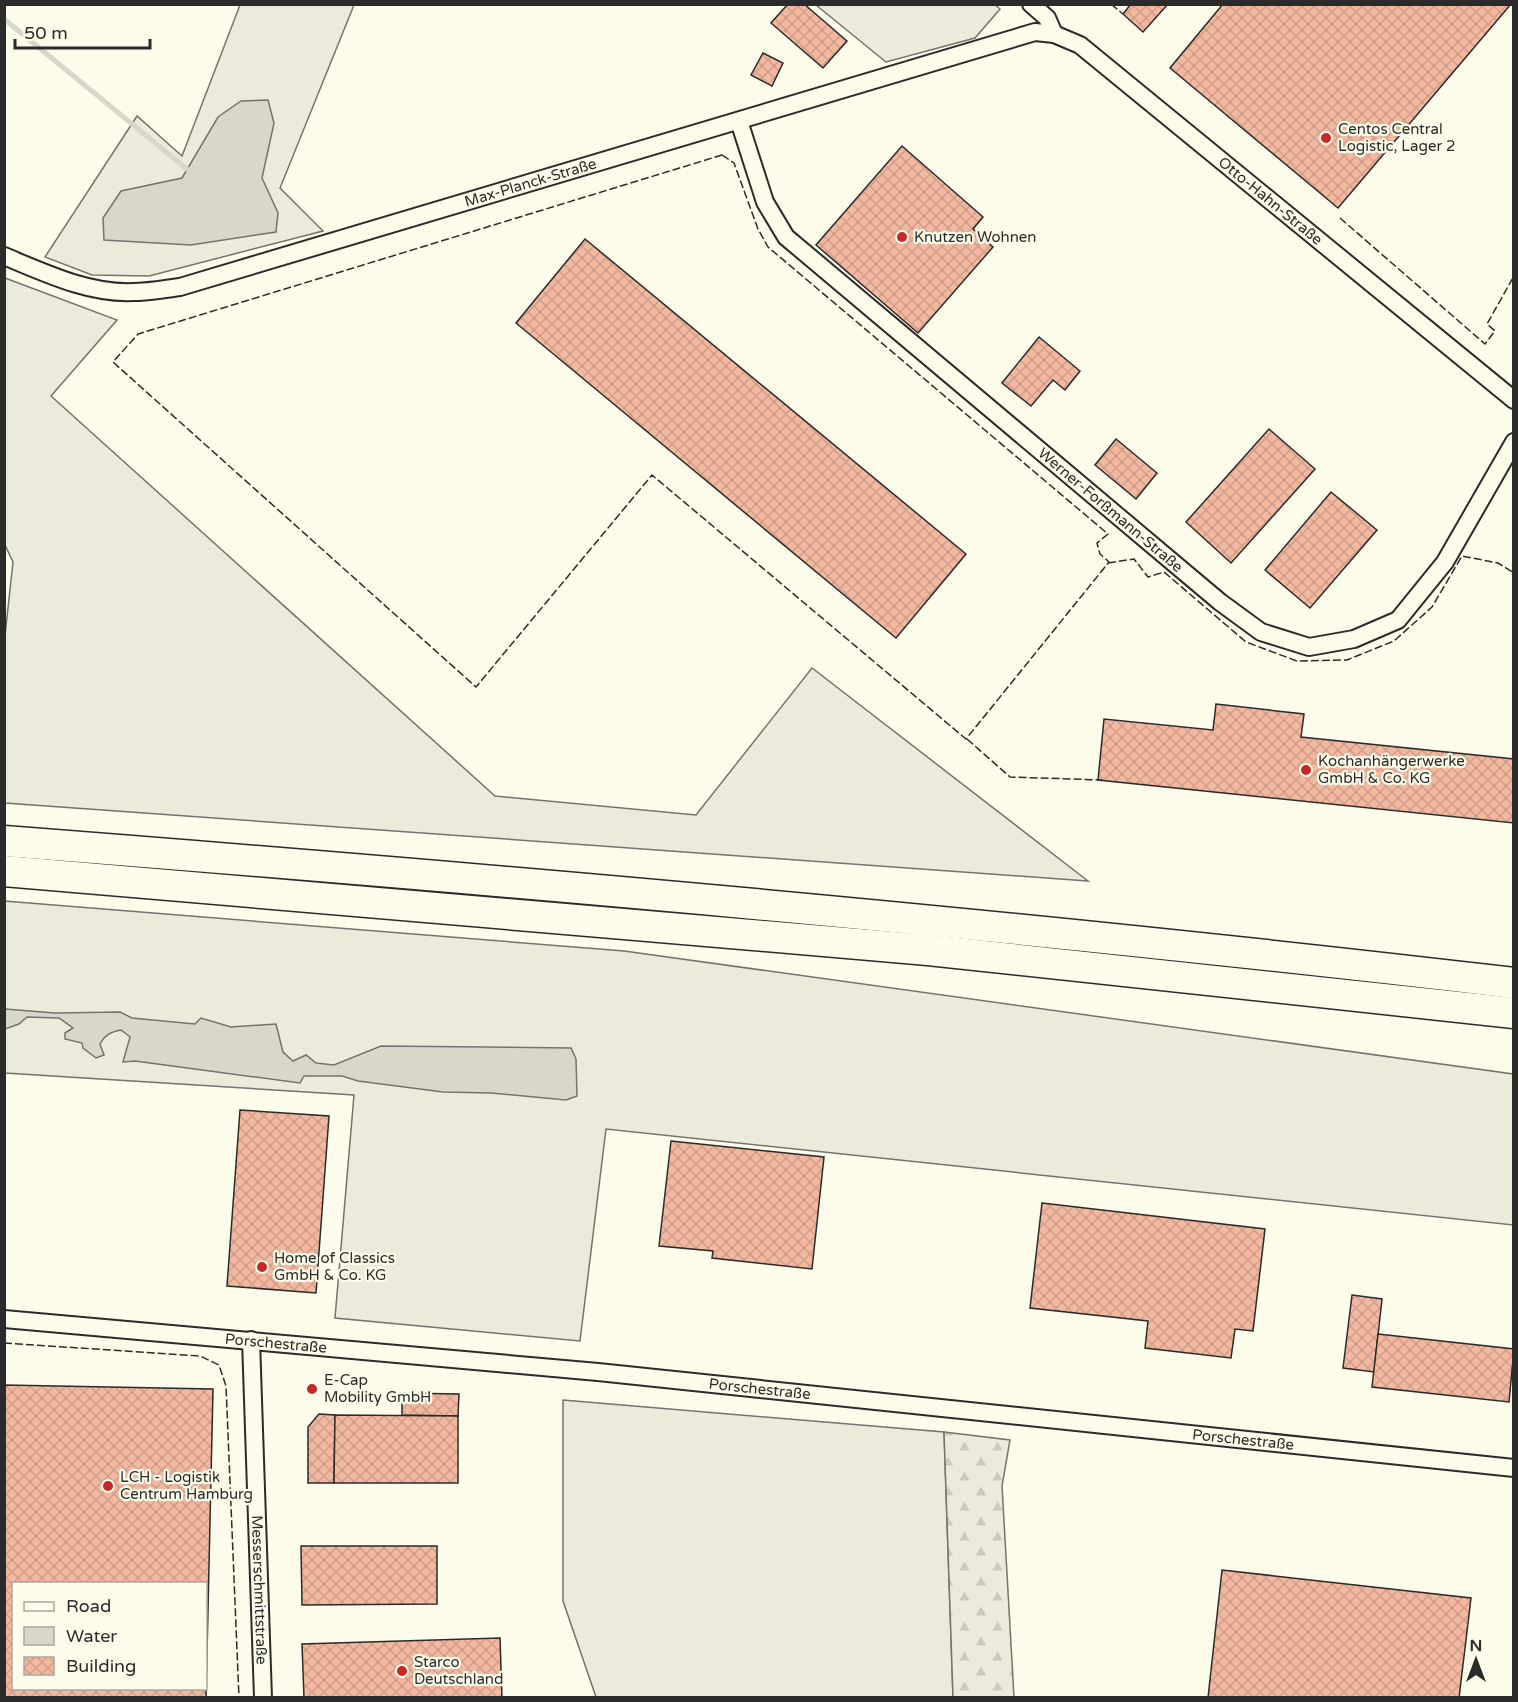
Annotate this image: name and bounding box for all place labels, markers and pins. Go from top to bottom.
place label: Centos Central Logistic, Lager 2 [1338,120,1455,155]
marker: Centos Central Logistic, Lager 2 [1319,131,1333,145]
place label: Knutzen Wohnen [914,228,1037,246]
marker: Knutzen Wohnen [895,230,909,244]
place label: Kochanhängerwerke GmbH & Co. KG [1318,752,1465,787]
marker: Kochanhängerwerke GmbH & Co. KG [1299,763,1313,777]
place label: Home of Classics GmbH & Co. KG [274,1249,395,1284]
marker: Home of Classics GmbH & Co. KG [255,1260,269,1274]
place label: E-Cap Mobility GmbH [324,1371,431,1406]
marker: E-Cap Mobility GmbH [305,1382,319,1396]
place label: LCH - Logistik Centrum Hamburg [120,1468,253,1503]
marker: LCH - Logistik Centrum Hamburg [101,1479,115,1493]
place label: Starco Deutschland [414,1653,503,1688]
marker: Starco Deutschland [395,1664,409,1678]

